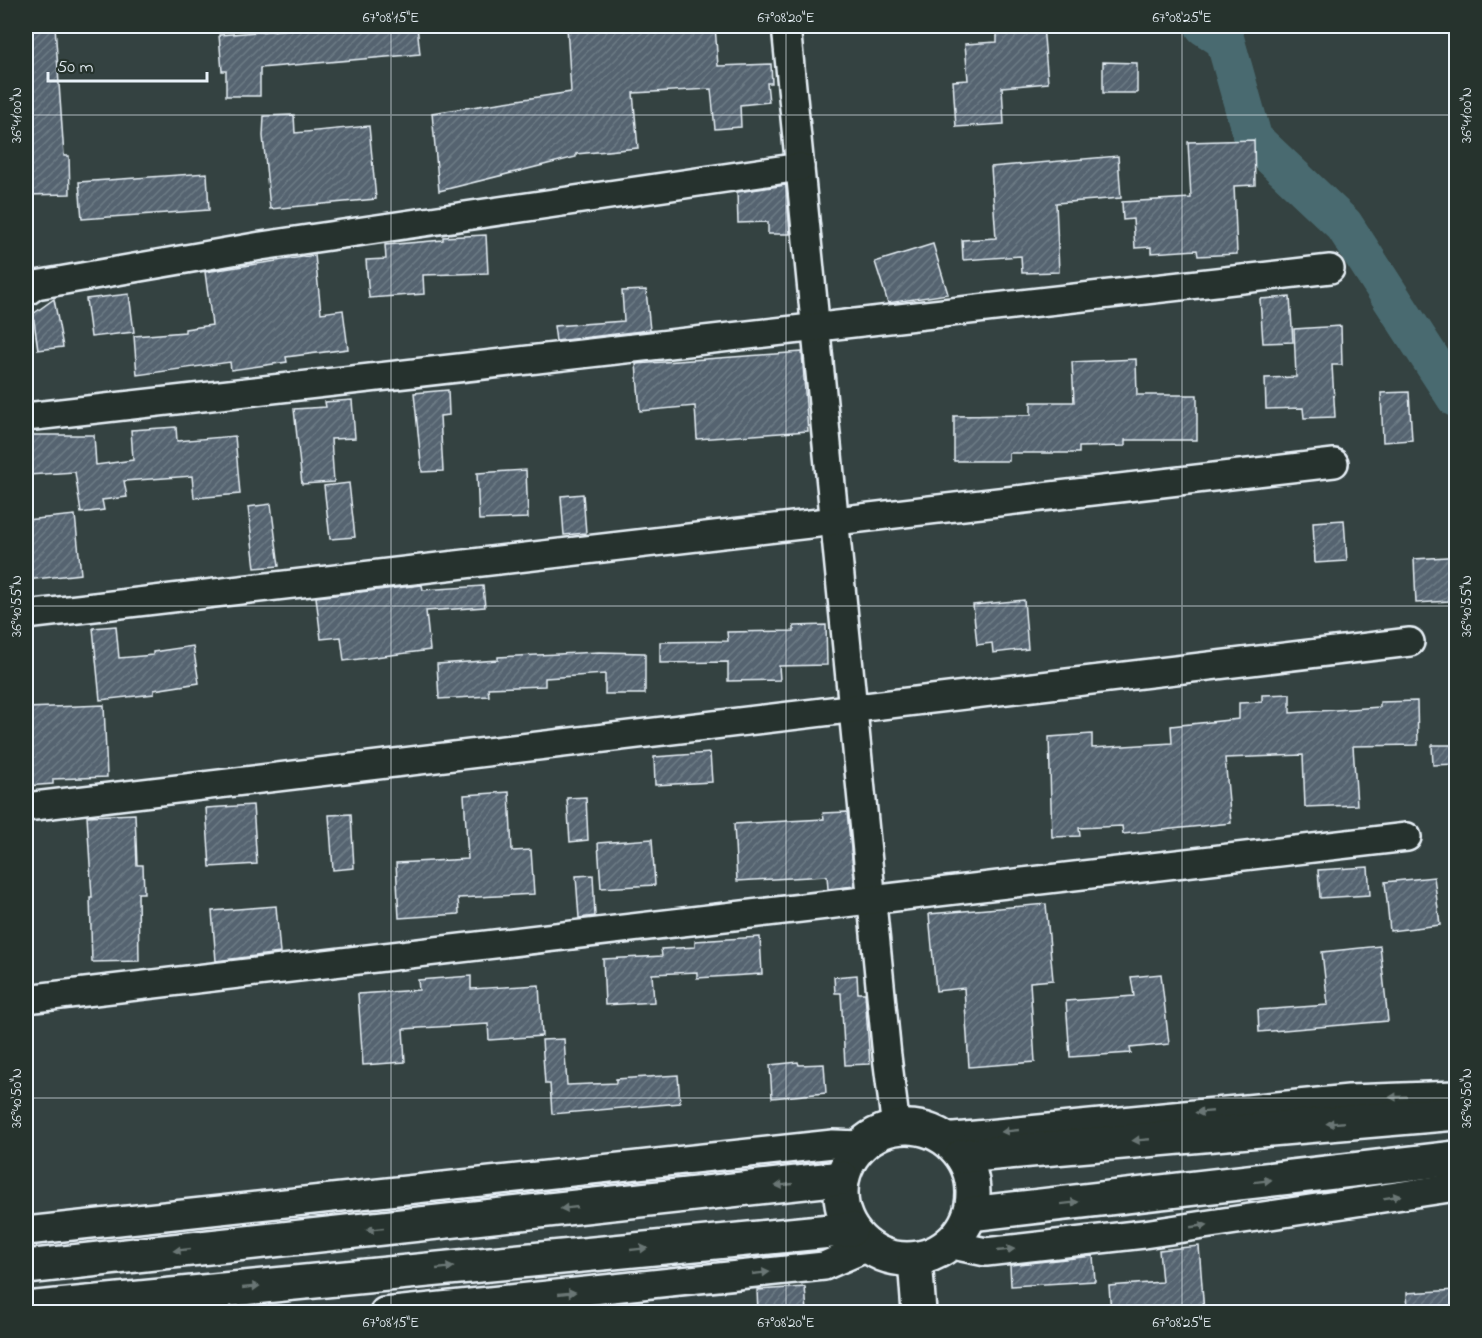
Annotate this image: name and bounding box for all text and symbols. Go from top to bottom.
text: 67°08'15"E [363,7,419,29]
text: 67°08'20"E [757,7,815,29]
text: 67°08'25"E [1152,7,1212,29]
scale bar [48,45,207,83]
text: 50 m [57,55,94,81]
text: 36°41'00"N [6,87,28,143]
text: 36°41'00"N [1456,87,1478,143]
text: 36°40'55"N [6,575,28,637]
text: 36°40'55"N [1456,575,1478,637]
text: 36°40'50"N [6,1068,28,1128]
text: 36°40'50"N [1456,1068,1478,1128]
one-way arrow [1389,1093,1408,1102]
one-way arrow [1194,1107,1213,1117]
one-way arrow [1326,1119,1345,1128]
one-way arrow [1000,1126,1019,1136]
one-way arrow [1132,1135,1151,1145]
one-way arrow [1254,1176,1273,1185]
one-way arrow [774,1180,793,1189]
one-way arrow [1383,1193,1402,1202]
one-way arrow [1060,1198,1079,1208]
one-way arrow [560,1203,579,1213]
one-way arrow [1190,1222,1209,1231]
one-way arrow [366,1224,385,1234]
one-way arrow [630,1244,649,1254]
one-way arrow [172,1245,191,1255]
one-way arrow [996,1245,1015,1255]
one-way arrow [436,1263,455,1273]
one-way arrow [752,1268,771,1278]
one-way arrow [241,1282,260,1292]
one-way arrow [558,1288,577,1298]
text: 67°08'15"E [363,1312,419,1334]
text: 67°08'20"E [757,1312,815,1334]
text: 67°08'25"E [1152,1312,1212,1334]

